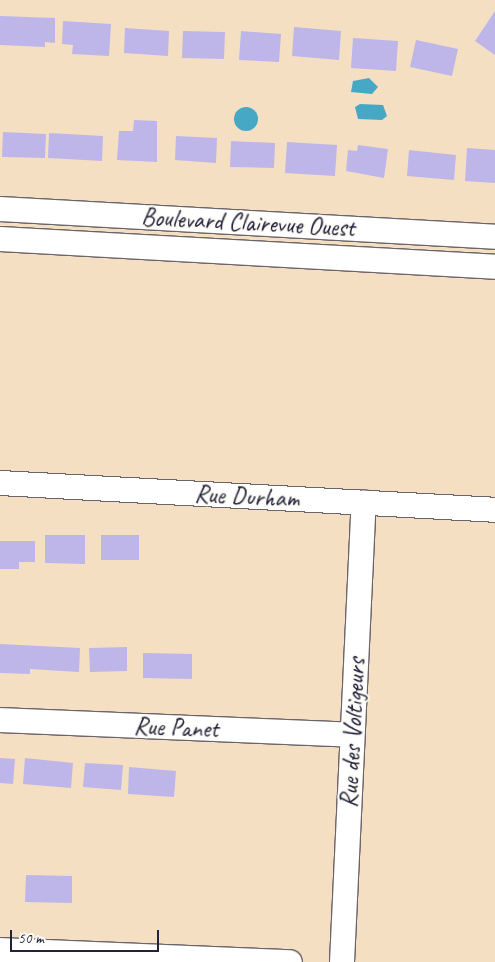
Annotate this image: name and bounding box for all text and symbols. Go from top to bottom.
street label: Boulevard Clairevue Ouest [140,202,356,244]
street label: Rue Durham [194,479,300,515]
street label: Rue des Voltigeurs [334,657,372,809]
street label: Rue Panet [133,712,219,744]
scale bar [12,920,161,952]
text: 50 m [18,929,44,948]

